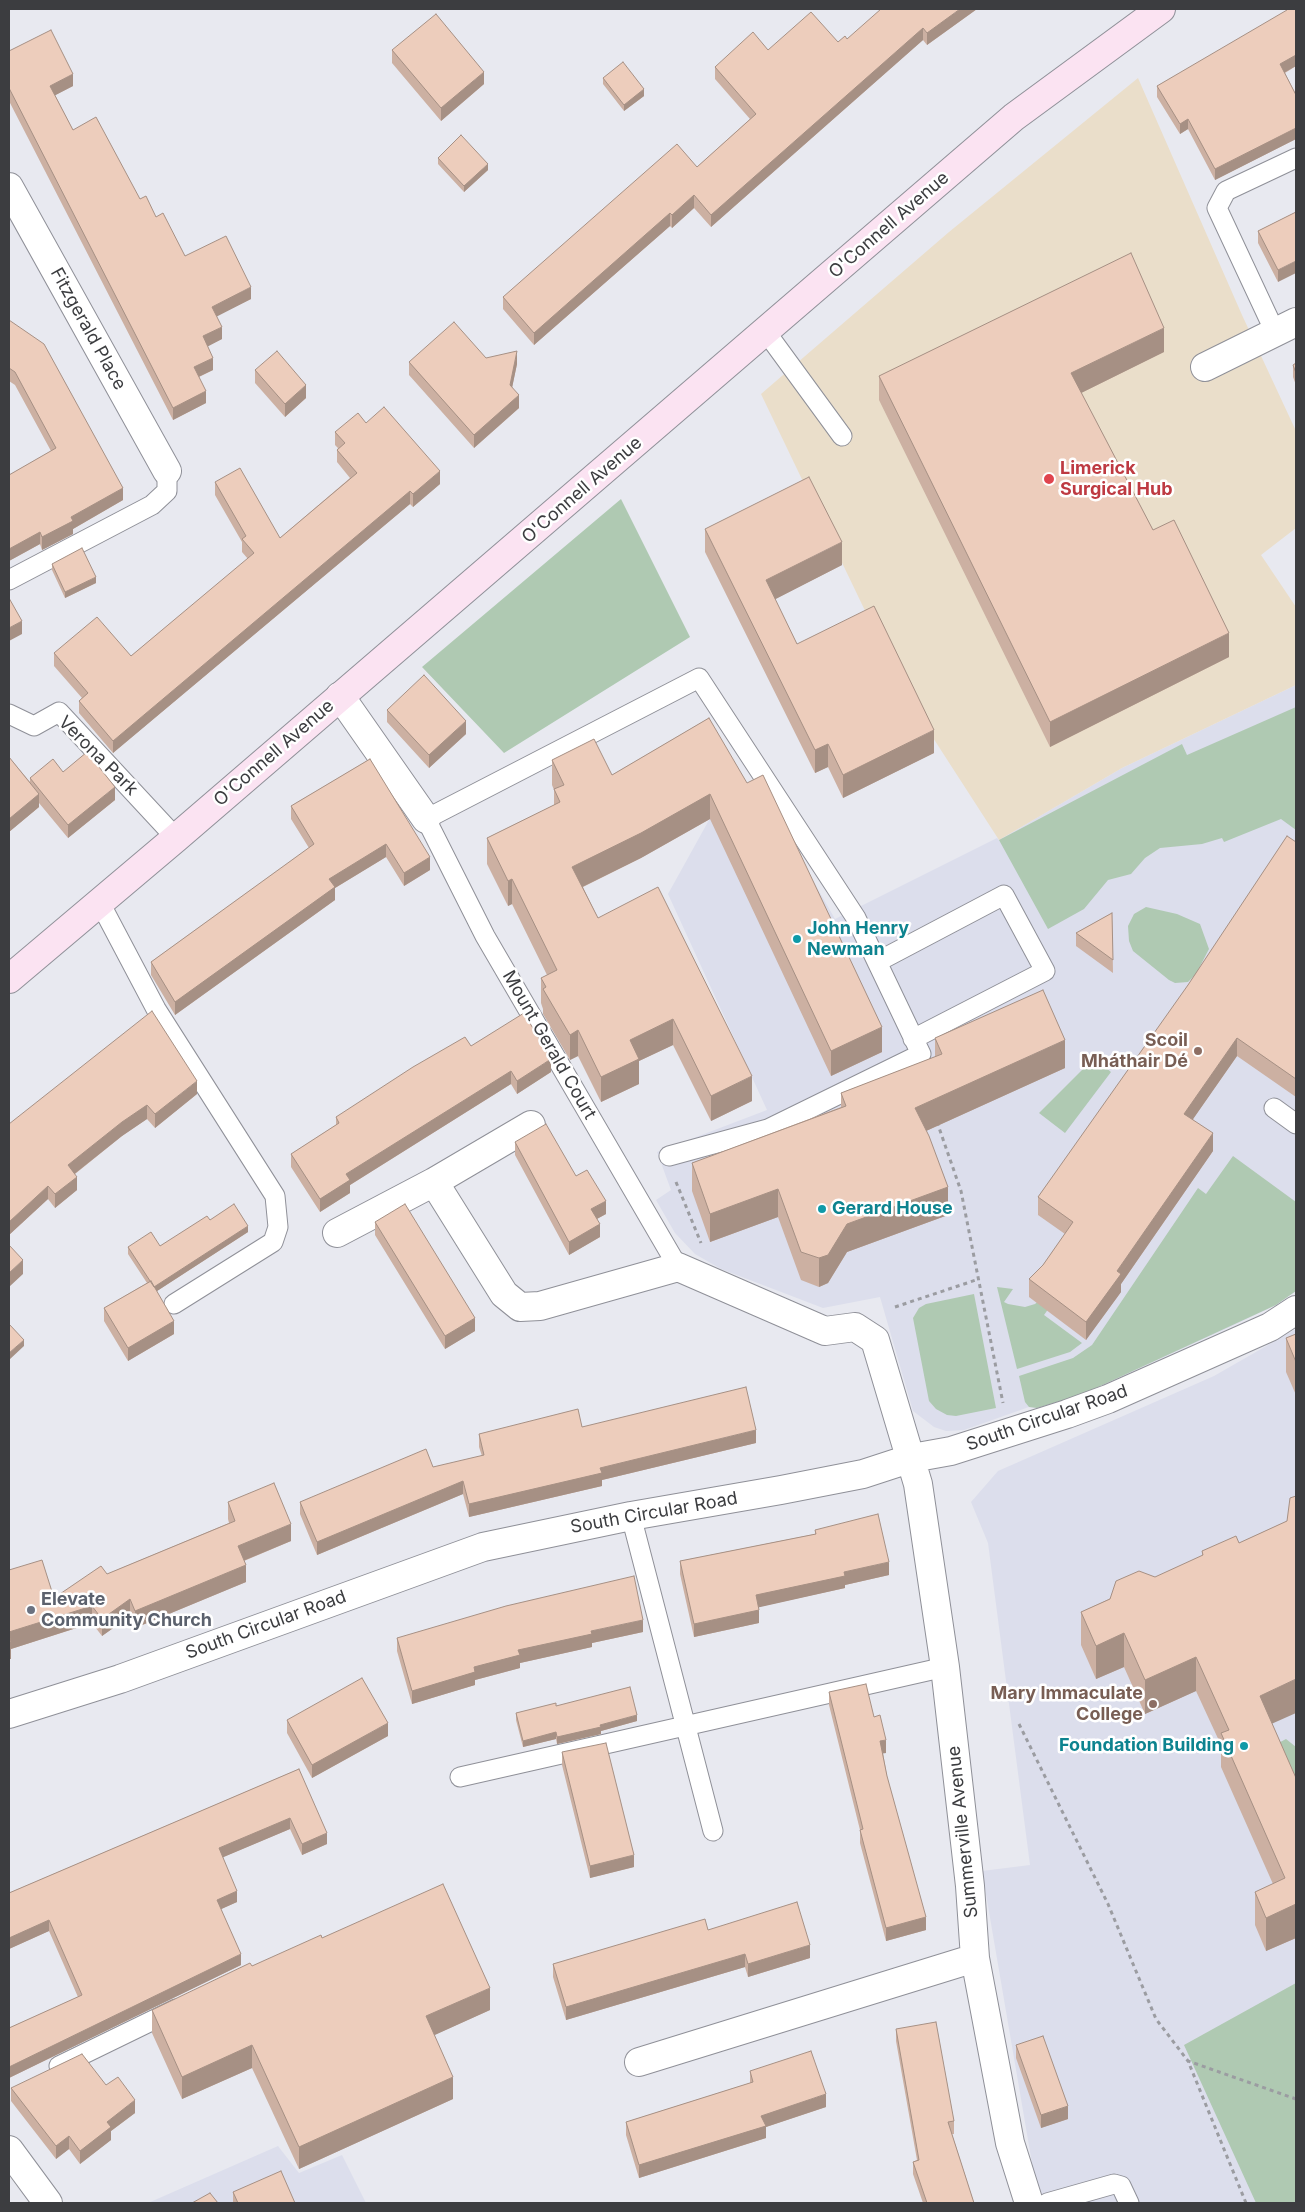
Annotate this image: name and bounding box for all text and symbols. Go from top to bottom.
street label: O'Connell Avenue [825,167,953,283]
street label: Fitzgerald Place [46,264,130,394]
street label: O'Connell Avenue [518,432,646,548]
place label: Limerick Surgical Hub [1060,458,1172,500]
marker: Limerick Surgical Hub [1042,472,1056,486]
street label: O'Connell Avenue [210,695,338,811]
street label: Verona Park [54,712,142,800]
place label: John Henry Newman [807,918,909,961]
marker: John Henry Newman [791,933,803,945]
street label: Mount Gerald Court [498,967,600,1123]
place label: Scoil Mháthair Dé [1081,1030,1188,1072]
marker: Scoil Mháthair Dé [1192,1045,1204,1057]
place label: Gerard House [832,1198,953,1220]
marker: Gerard House [816,1203,828,1215]
street label: South Circular Road [963,1380,1131,1456]
street label: South Circular Road [569,1488,739,1538]
street label: South Circular Road [183,1586,349,1664]
place label: Elevate Community Church [41,1589,212,1632]
marker: Elevate Community Church [25,1604,37,1616]
place label: Mary Immaculate College [990,1683,1143,1726]
marker: Mary Immaculate College [1147,1698,1159,1710]
place label: Foundation Building [1059,1735,1234,1757]
marker: Foundation Building [1238,1740,1250,1752]
street label: Summerville Avenue [943,1745,983,1919]

